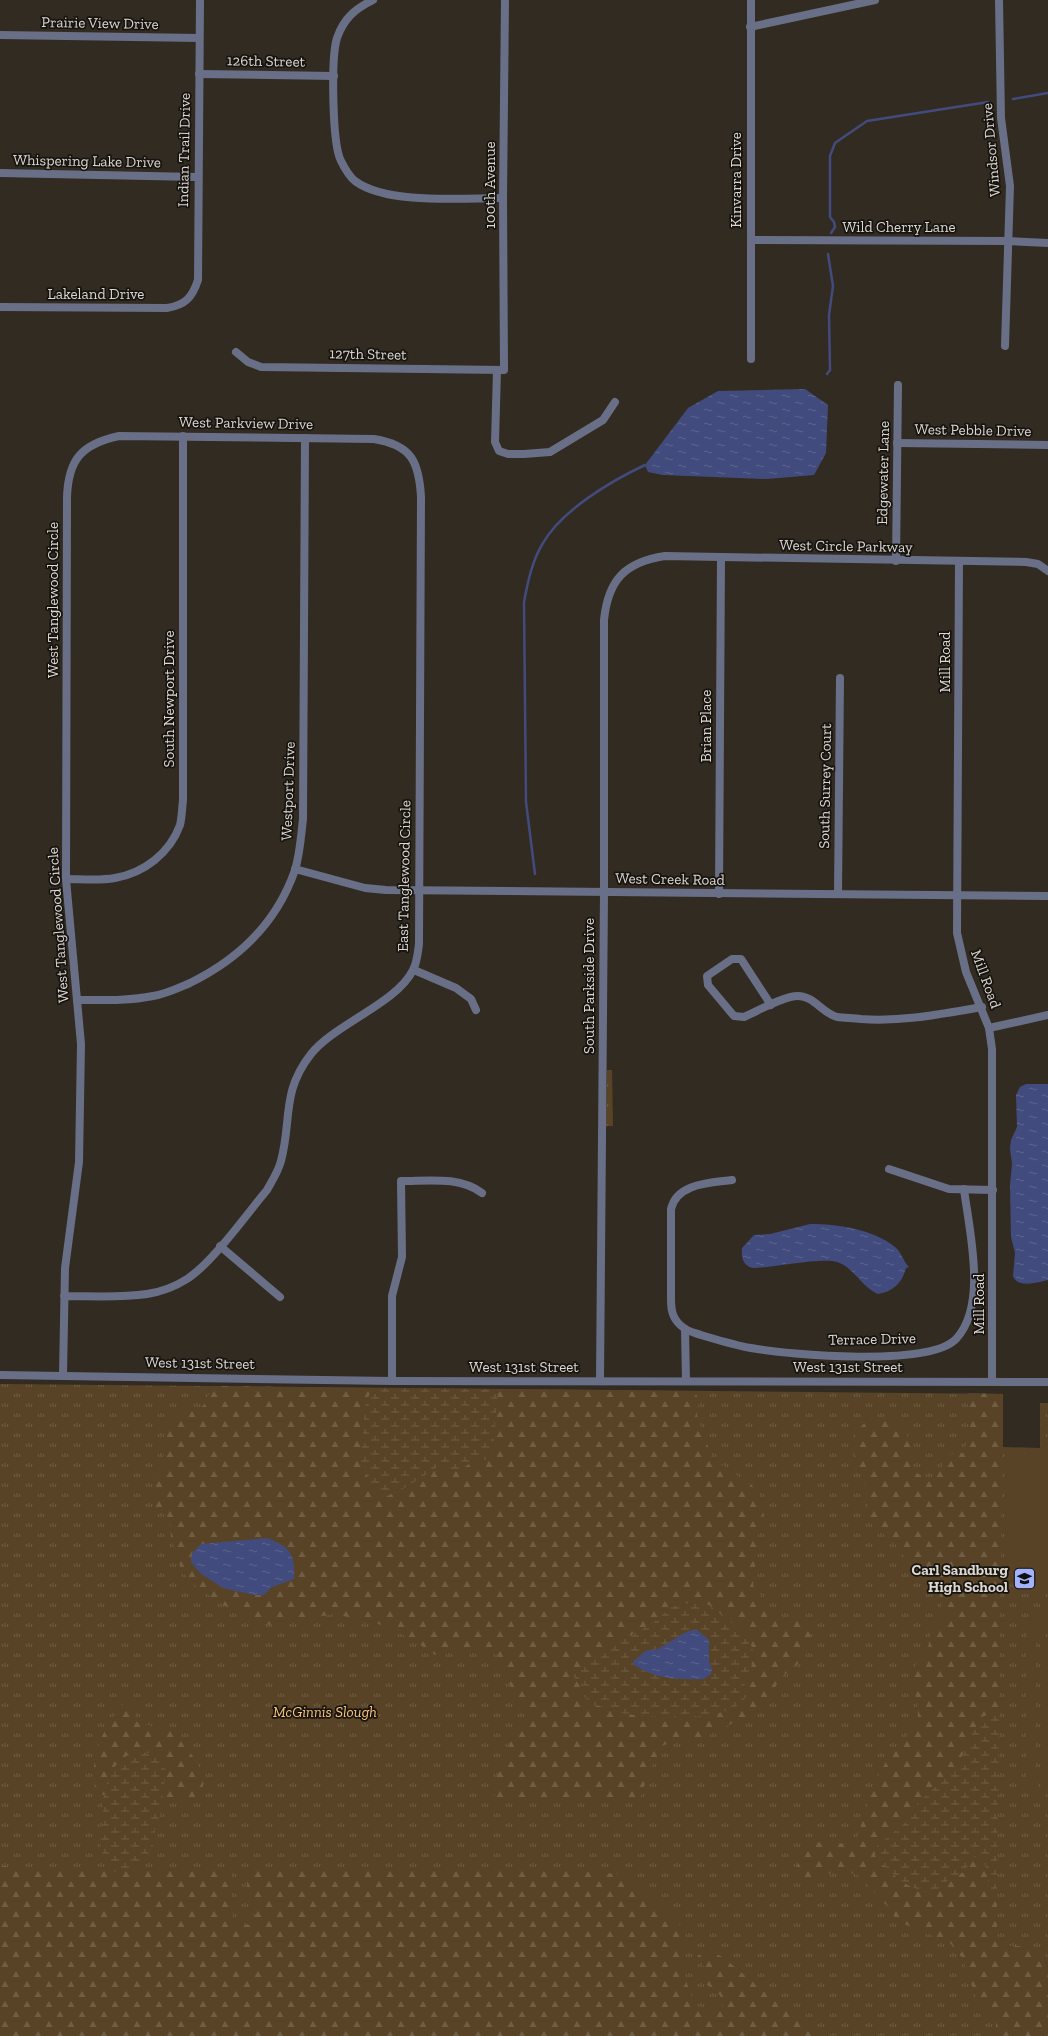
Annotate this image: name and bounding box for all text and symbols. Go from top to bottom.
street label: Prairie View Drive [41,13,159,33]
street label: 126th Street [227,51,306,71]
street label: Indian Trail Drive [174,93,194,207]
street label: Windsor Drive [978,102,1004,198]
street label: Kinvarra Drive [727,132,745,228]
street label: 100th Avenue [481,141,499,229]
street label: Whispering Lake Drive [13,151,161,171]
street label: Wild Cherry Lane [842,218,956,236]
street label: Lakeland Drive [48,285,144,303]
street label: 127th Street [329,344,407,364]
street label: West Parkview Drive [179,413,313,433]
street label: West Pebble Drive [914,420,1032,440]
street label: Edgewater Lane [873,421,893,525]
street label: West Tanglewood Circle [44,522,62,678]
street label: West Circle Parkway [779,536,913,556]
street label: South Newport Drive [160,631,178,768]
street label: Mill Road [936,631,954,693]
street label: Brian Place [697,690,715,762]
street label: South Surrey Court [815,723,835,849]
street label: Westport Drive [277,741,299,841]
street label: East Tanglewood Circle [394,800,414,952]
street label: West Tanglewood Circle [44,847,72,1003]
street label: West Creek Road [615,869,726,889]
street label: South Parkside Drive [580,918,598,1054]
street label: Mill Road [967,947,1005,1011]
street label: Mill Road [970,1273,988,1335]
street label: Terrace Drive [828,1329,916,1349]
street label: West 131st Street [145,1353,256,1373]
street label: West 131st Street [469,1358,579,1376]
street label: West 131st Street [793,1358,903,1376]
place label: Carl Sandburg High School [912,1561,1008,1596]
school or university icon: Carl Sandburg High School [1011,1566,1037,1592]
park label: McGinnis Slough [273,1703,377,1721]

